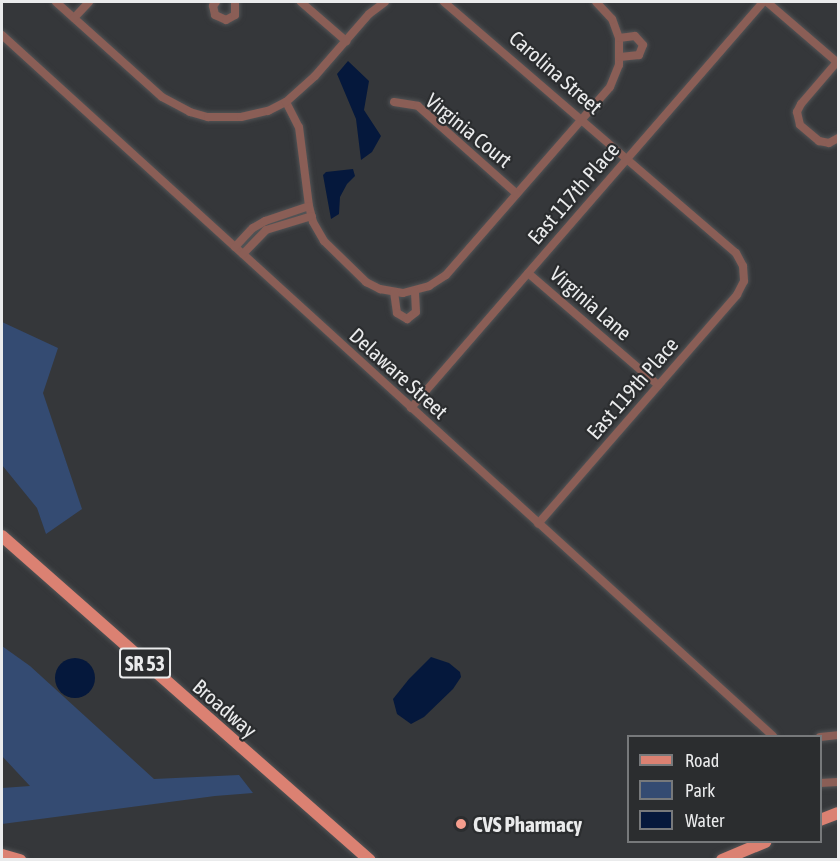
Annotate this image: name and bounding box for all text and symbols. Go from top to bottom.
street label: Carolina Street [504,25,608,119]
street label: Virginia Court [421,88,517,172]
street label: East 117th Place [522,137,624,249]
street label: Virginia Lane [545,261,637,345]
street label: Delaware Street [345,322,453,424]
street label: East 119th Place [581,332,683,444]
road number: SR 53 [118,646,172,680]
street label: Broadway [188,673,262,743]
legend [627,735,822,843]
text: Road [685,750,719,771]
text: Park [685,780,715,801]
text: Water [685,810,724,831]
place label: CVS Pharmacy [473,811,582,837]
marker: CVS Pharmacy [454,817,468,831]

